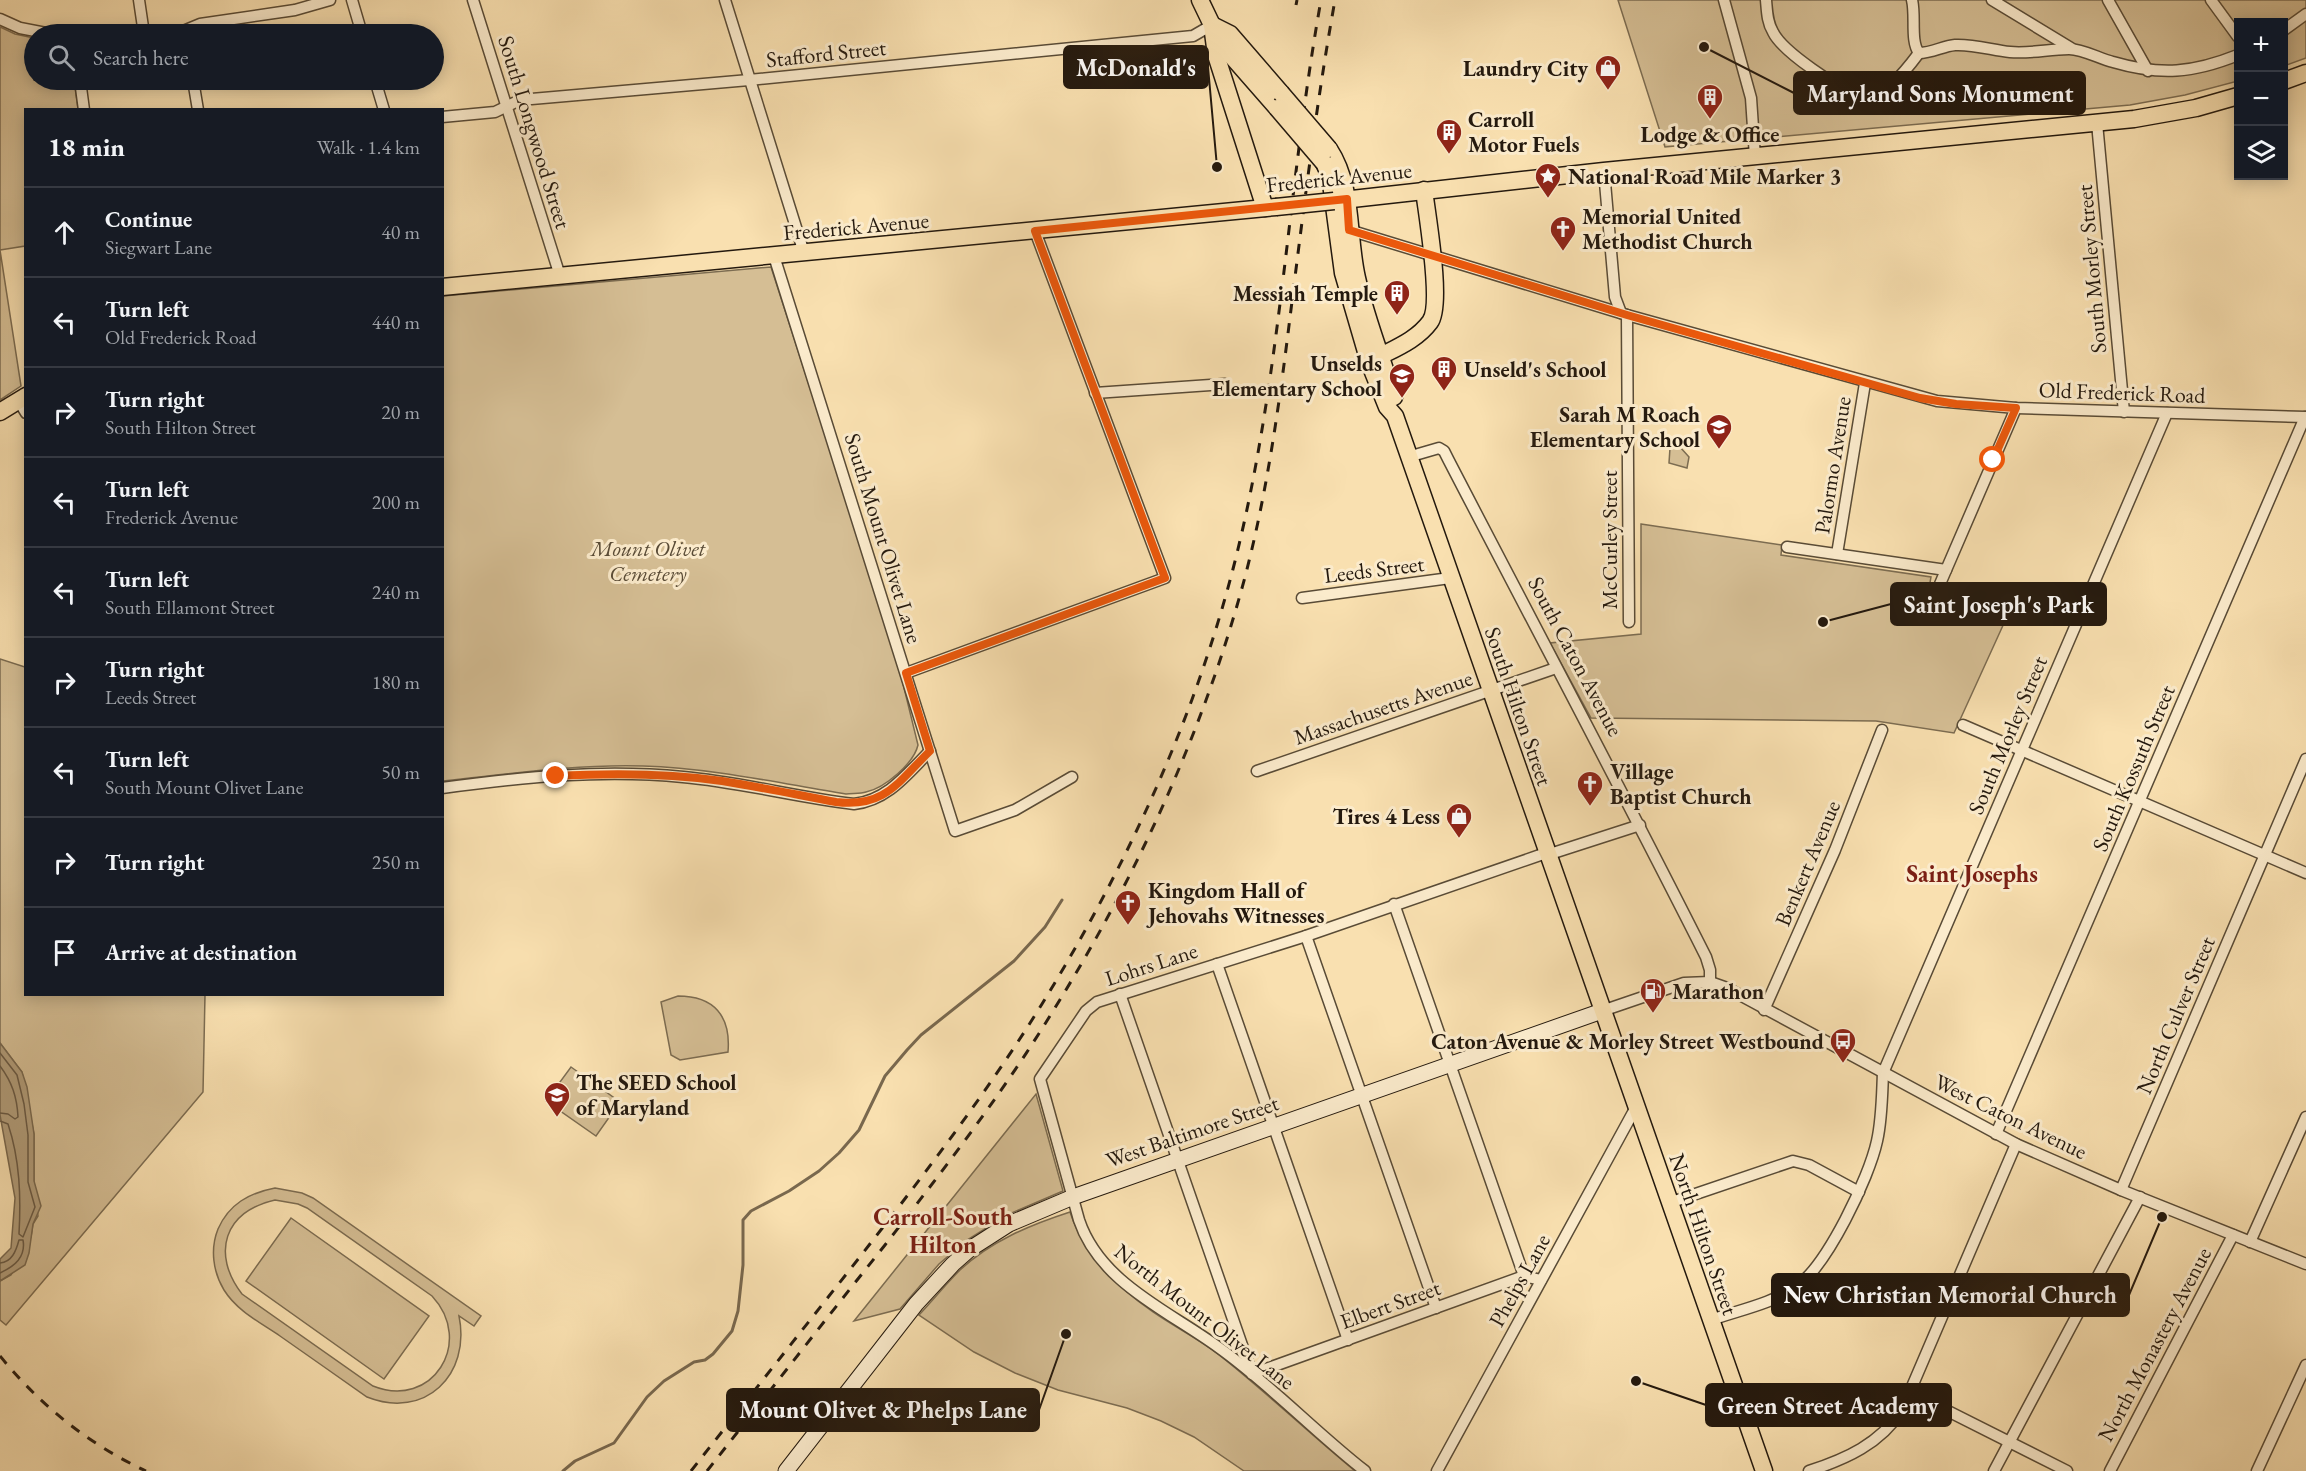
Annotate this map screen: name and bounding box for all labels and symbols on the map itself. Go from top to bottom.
street label: South Longwood Street [491,32,578,232]
street label: Stafford Street [765,33,887,74]
callout: McDonald's [1064,46,1208,88]
text: McDonald's [1076,52,1196,83]
shop icon: Laundry City [1593,53,1623,91]
place label: Laundry City [1463,54,1588,83]
callout: Maryland Sons Monument [1794,72,2085,114]
text: Maryland Sons Monument [1806,78,2074,110]
building icon: Lodge & Office [1695,82,1725,120]
place label: Carroll Motor Fuels [1468,105,1579,159]
building icon: Carroll Motor Fuels [1434,117,1464,155]
place label: Lodge & Office [1640,120,1780,149]
street label: Frederick Avenue [1265,155,1414,200]
place icon: National Road Mile Marker 3 [1533,161,1563,199]
place label: National Road Mile Marker 3 [1568,162,1841,191]
street label: South Morley Street [2070,183,2113,354]
place label: Memorial United Methodist Church [1582,202,1753,256]
street label: Frederick Avenue [782,206,931,247]
church icon: Memorial United Methodist Church [1548,214,1578,252]
building icon: Messiah Temple [1382,278,1412,316]
place label: Messiah Temple [1233,279,1378,308]
place label: Unselds Elementary School [1212,349,1382,403]
building icon: Unseld's School [1429,354,1459,392]
place label: Unseld's School [1464,355,1606,384]
school or university icon: Unselds Elementary School [1387,361,1417,399]
street label: Old Frederick Road [2038,375,2207,410]
street label: Palormo Avenue [1807,394,1858,536]
place label: Sarah M Roach Elementary School [1530,400,1700,454]
school or university icon: Sarah M Roach Elementary School [1704,412,1734,450]
street label: South Mount Olivet Lane [838,429,929,647]
route start [1979,446,2005,472]
street label: McCurley Street [1595,470,1624,610]
park label: Mount Olivet Cemetery [589,534,707,588]
street label: Leeds Street [1322,549,1426,590]
street label: South Caton Avenue [1521,571,1630,741]
callout: Saint Joseph's Park [1891,583,2106,625]
text: Saint Joseph's Park [1904,589,2095,620]
street label: South Hilton Street [1478,623,1559,789]
street label: South Morley Street [1961,652,2054,819]
street label: Massachusetts Avenue [1290,663,1477,752]
street label: South Kossuth Street [2085,681,2182,856]
place label: Village Baptist Church [1610,757,1752,811]
route end [542,762,568,788]
church icon: Village Baptist Church [1575,769,1605,807]
street label: Benkert Avenue [1768,796,1847,930]
shop icon: Tires 4 Less [1444,801,1474,839]
place label: Tires 4 Less [1332,802,1440,831]
district label: Saint Josephs [1906,858,2038,889]
place label: Kingdom Hall of Jehovahs Witnesses [1146,876,1324,930]
church icon: Kingdom Hall of Jehovahs Witnesses [1113,888,1143,926]
street label: North Culver Street [2129,932,2222,1098]
street label: Lohrs Lane [1101,936,1201,993]
fuel station icon: Marathon [1638,976,1668,1014]
place label: Marathon [1672,977,1765,1006]
bus stop icon: Caton Avenue & Morley Street Westbound [1828,1026,1858,1064]
place label: Caton Avenue & Morley Street Westbound [1431,1027,1824,1056]
street label: West Caton Avenue [1930,1067,2092,1166]
place label: The SEED School of Maryland [576,1068,737,1122]
school or university icon: The SEED School of Maryland [542,1080,572,1118]
street label: West Baltimore Street [1102,1088,1282,1175]
street label: North Hilton Street [1662,1150,1745,1319]
district label: Carroll-South Hilton [873,1201,1013,1260]
street label: Phelps Lane [1482,1228,1557,1332]
street label: North Mount Olivet Lane [1109,1237,1301,1396]
street label: North Monastery Avenue [2091,1242,2218,1446]
street label: Elbert Street [1336,1273,1444,1336]
callout: New Christian Memorial Church [1772,1274,2129,1316]
text: New Christian Memorial Church [1783,1279,2117,1310]
callout: Green Street Academy [1706,1384,1951,1426]
callout: Mount Olivet & Phelps Lane [727,1389,1039,1431]
text: Green Street Academy [1717,1390,1939,1422]
text: Mount Olivet & Phelps Lane [739,1394,1027,1425]

